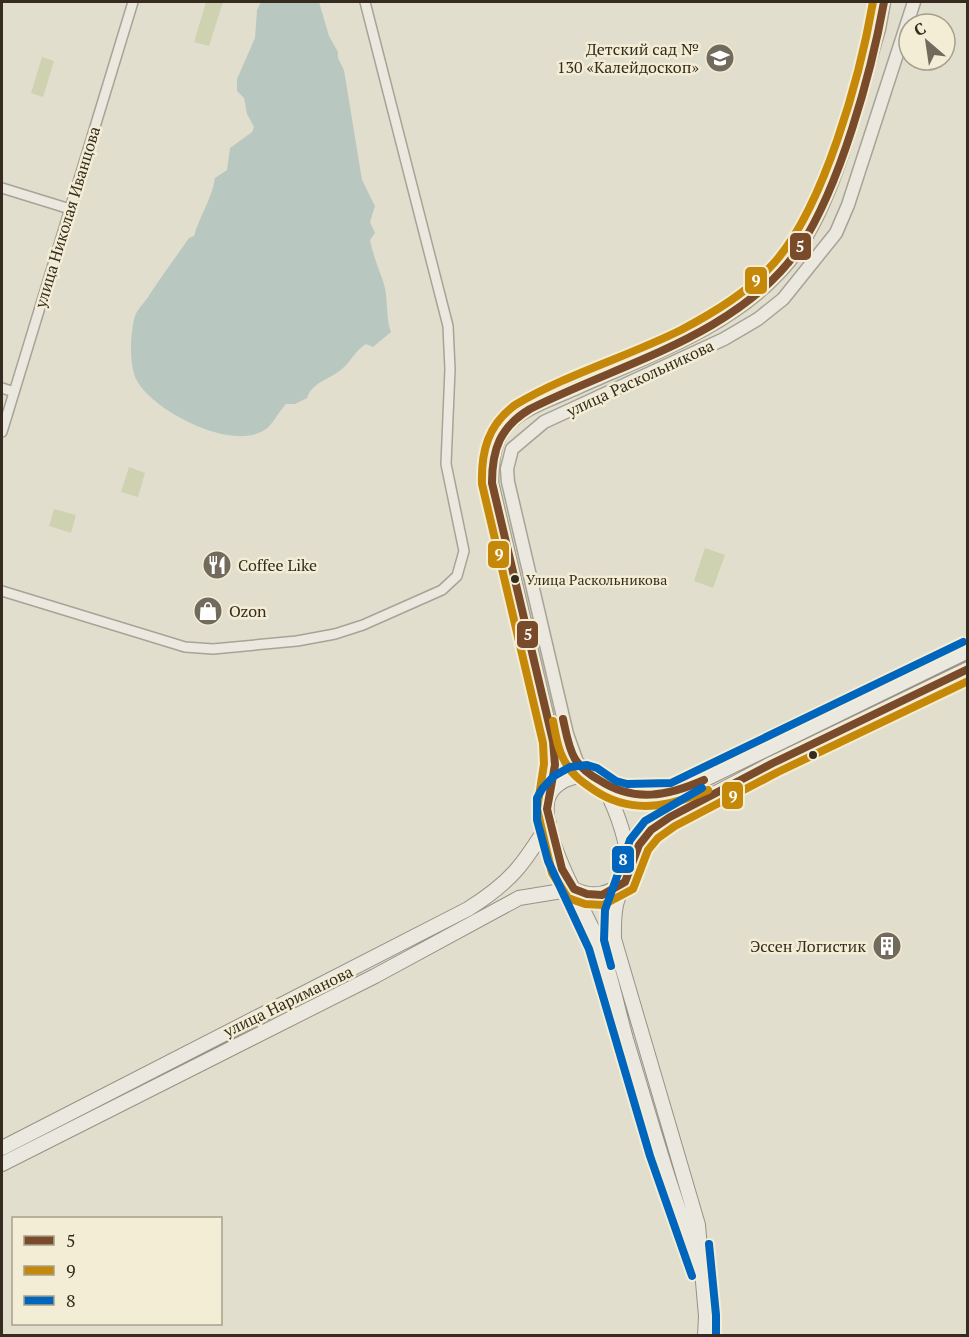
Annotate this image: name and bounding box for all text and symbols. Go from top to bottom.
north arrow [897,12,957,72]
text: С [910,17,930,41]
place label: Детский сад № 130 «Калейдоскоп» [557,38,699,78]
school or university icon: Детский сад № 130 «Калейдоскоп» [704,42,736,74]
street label: улица Николая Иванцова [29,123,105,311]
line badge: 5 [789,232,812,261]
text: 5 [795,235,805,257]
line badge: 9 [744,266,768,295]
text: 9 [751,269,761,291]
street label: улица Раскольникова [562,334,717,422]
line badge: 9 [487,540,510,569]
text: 9 [494,543,504,565]
restaurant icon: Coffee Like [201,549,233,581]
place label: Coffee Like [238,554,317,576]
place label: Улица Раскольникова [526,570,667,589]
marker: Улица Раскольникова [509,573,521,585]
shop icon: Ozon [192,595,224,627]
place label: Ozon [229,600,267,622]
line badge: 5 [516,620,539,649]
text: 5 [523,623,533,645]
unlabelled marker [807,749,819,761]
line badge: 9 [721,781,744,810]
text: 9 [728,785,738,807]
line badge: 8 [611,845,635,874]
text: 8 [618,848,628,870]
building icon: Эссен Логистик [871,930,903,962]
place label: Эссен Логистик [750,935,866,957]
street label: улица Нариманова [219,960,356,1042]
legend [12,1217,222,1325]
text: 5 [66,1228,76,1252]
text: 9 [66,1258,76,1282]
text: 8 [66,1288,76,1312]

